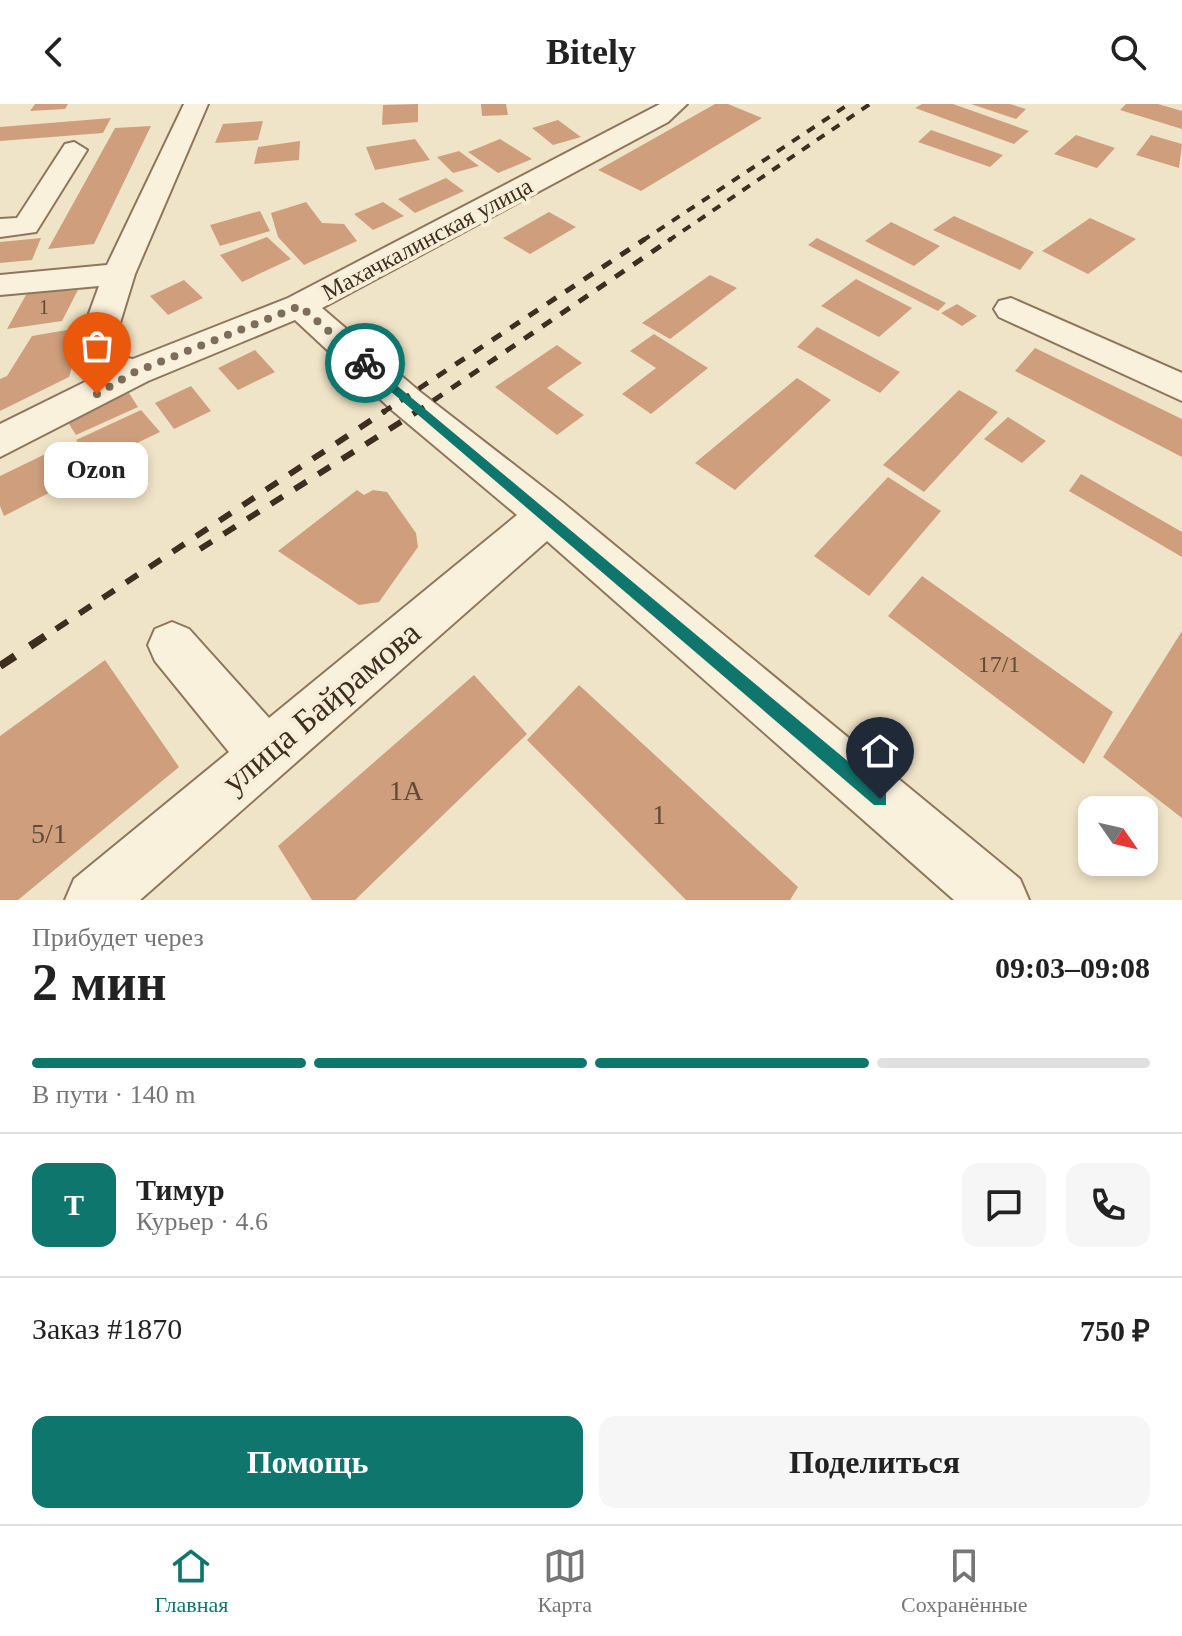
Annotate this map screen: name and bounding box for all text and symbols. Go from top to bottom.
icon: back [32,30,76,74]
icon: search [1106,30,1150,74]
text: Bitely [546,32,636,72]
street label: Махачкалинская улица [318,172,537,305]
house number: 1 [39,296,49,318]
pin [63,312,131,394]
courier [325,323,405,403]
icon: bag [75,324,119,368]
icon: bike [343,341,387,385]
callout: Ozon [45,442,149,498]
text: Ozon [66,455,126,484]
street label: улица Байрамова [215,614,427,800]
house number: 17/1 [978,651,1020,677]
pin [846,717,914,799]
icon: home [858,729,902,773]
house number: 1А [389,775,424,806]
north arrow [1078,796,1158,876]
map controls [1078,796,1158,876]
house number: 1 [652,799,666,830]
house number: 5/1 [31,818,67,849]
text: Прибудет через [32,923,204,952]
text: 09:03–09:08 [995,951,1150,984]
text: 2 мин [32,954,166,1011]
text: В пути · 140 m [32,1080,195,1109]
button: chat [962,1163,1046,1247]
button: phone [1066,1163,1150,1247]
text: Тимур [136,1173,225,1206]
text: Т [64,1188,84,1221]
text: Курьер · 4.6 [136,1207,268,1236]
text: Заказ #1870 [32,1312,182,1345]
text: 750 ₽ [1080,1314,1150,1347]
button: Помощь [32,1416,583,1508]
button: Поделиться [599,1416,1150,1508]
tab: Главная [155,1544,228,1618]
tab: Карта [537,1544,592,1618]
tab: Сохранённые [901,1544,1027,1618]

